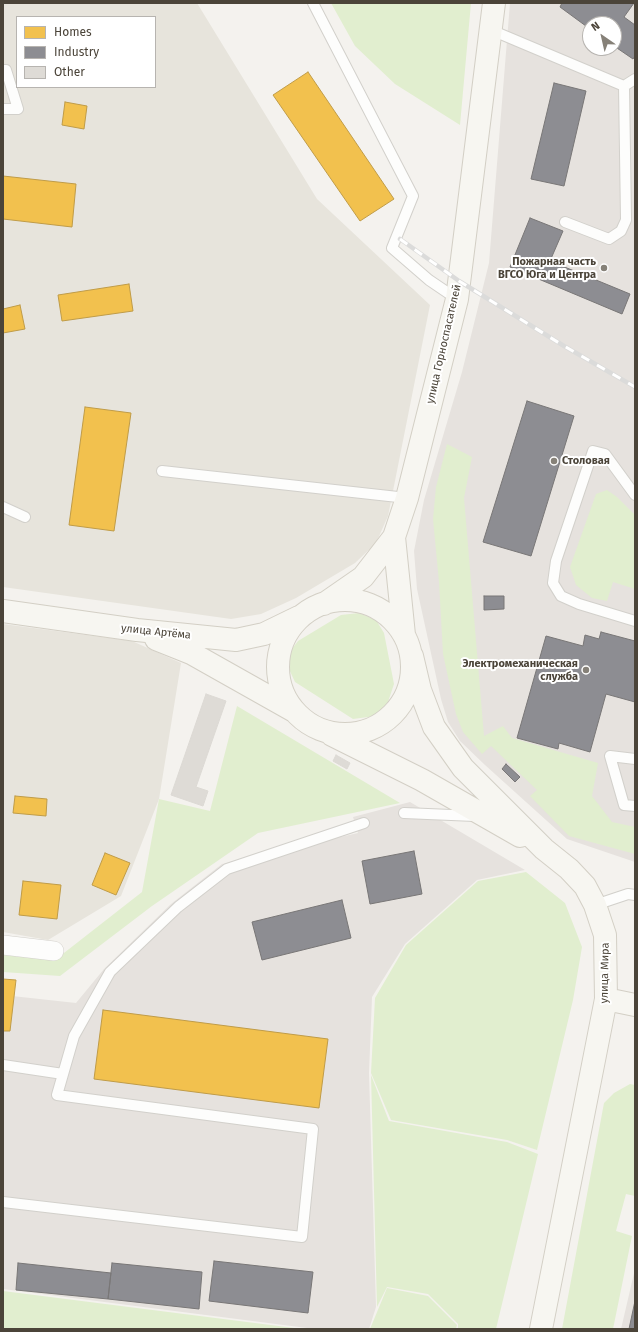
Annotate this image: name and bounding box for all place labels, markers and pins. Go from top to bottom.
place label: Пожарная часть ВГСО Юга и Центра [498,255,596,281]
marker: Пожарная часть ВГСО Юга и Центра [599,263,609,273]
place label: Столовая [562,454,610,468]
marker: Столовая [549,456,559,466]
place label: Электромеханическая служба [462,657,578,683]
marker: Электромеханическая служба [581,665,591,675]

